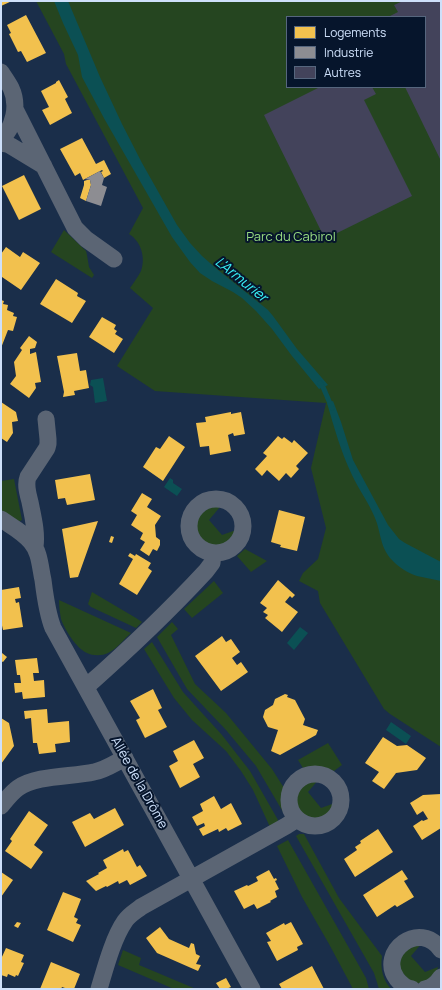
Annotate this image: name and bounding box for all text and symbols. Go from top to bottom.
legend [286,16,426,88]
text: Logements [324,24,386,41]
text: Industrie [324,44,373,61]
text: Autres [324,64,361,81]
park label: Parc du Cabirol [246,229,336,245]
water label: L'Armurier [211,254,271,306]
street label: Allée de la Drôme [107,734,171,832]

